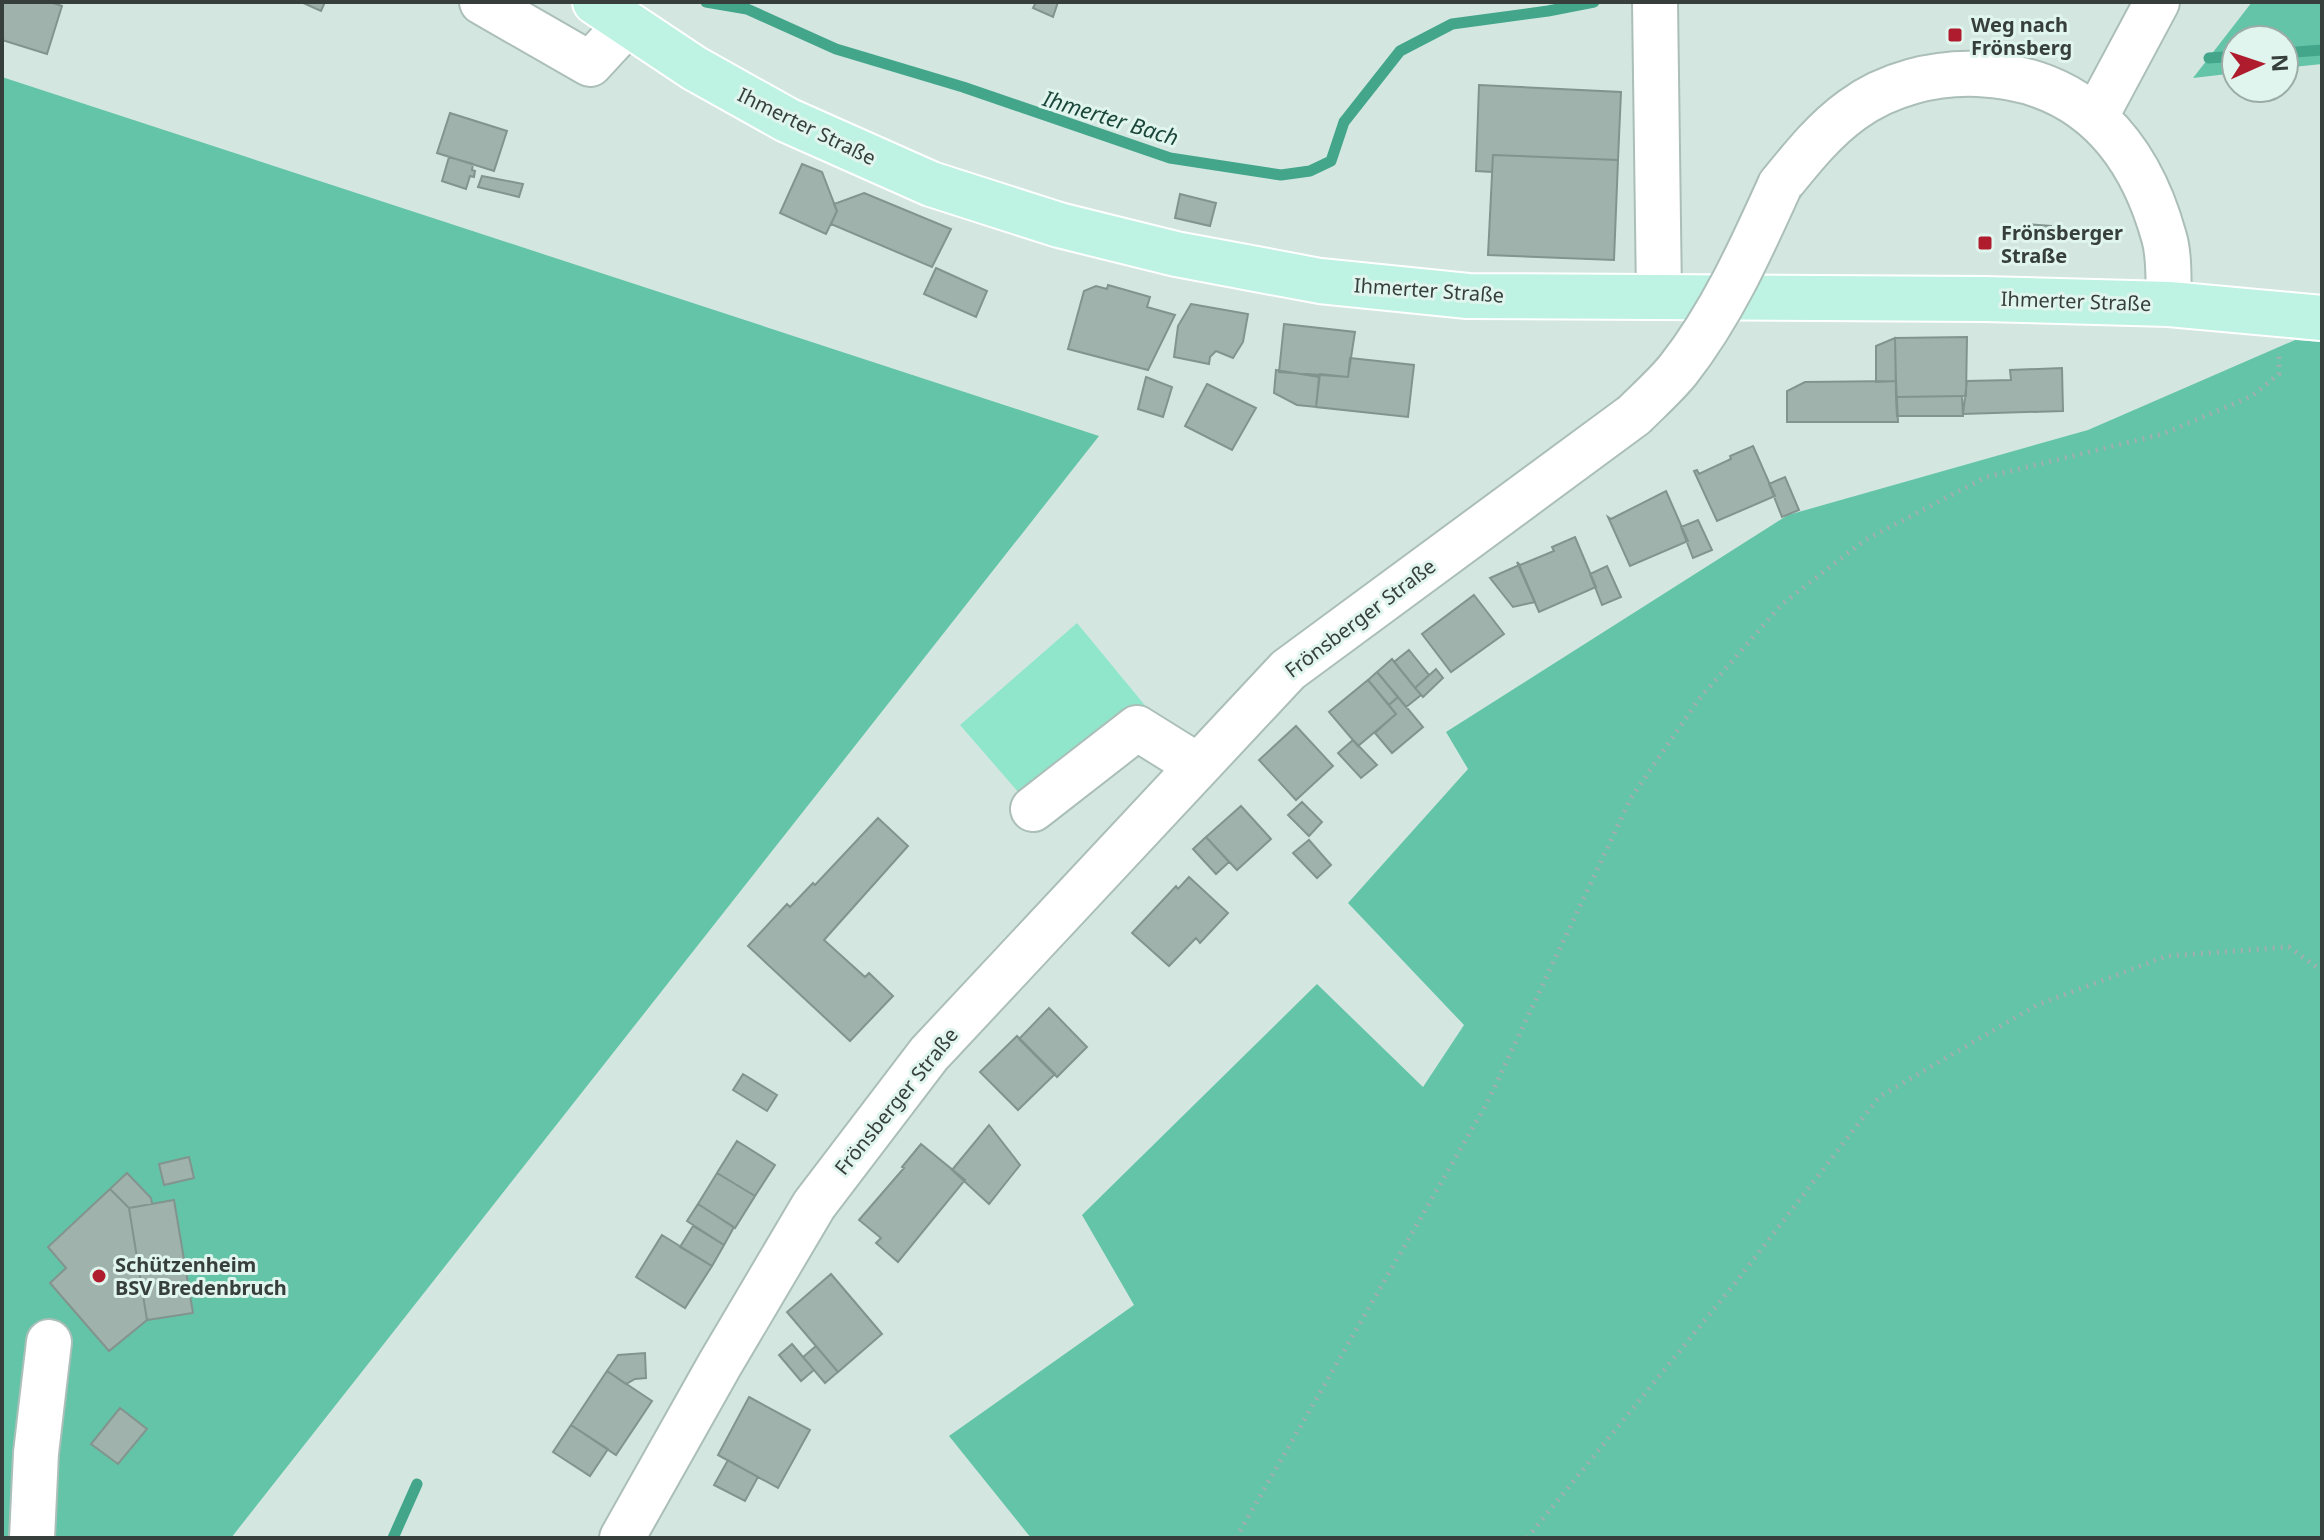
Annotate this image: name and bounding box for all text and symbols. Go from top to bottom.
place label: Weg nach Frönsberg [1971,11,2072,61]
north arrow [2220,24,2300,104]
marker: Weg nach Frönsberg [1946,26,1964,44]
text: N [2266,53,2296,73]
street label: Ihmerter Straße [733,81,881,171]
water label: Ihmerter Bach [1039,82,1182,152]
place label: Frönsberger Straße [2001,219,2123,269]
marker: Frönsberger Straße [1976,234,1994,252]
street label: Ihmerter Straße [1353,271,1505,309]
street label: Ihmerter Straße [2000,285,2152,317]
street label: Frönsberger Straße [1279,552,1441,684]
street label: Frönsberger Straße [828,1022,964,1180]
place label: Schützenheim BSV Bredenbruch [115,1251,287,1301]
marker: Schützenheim BSV Bredenbruch [90,1267,108,1285]

